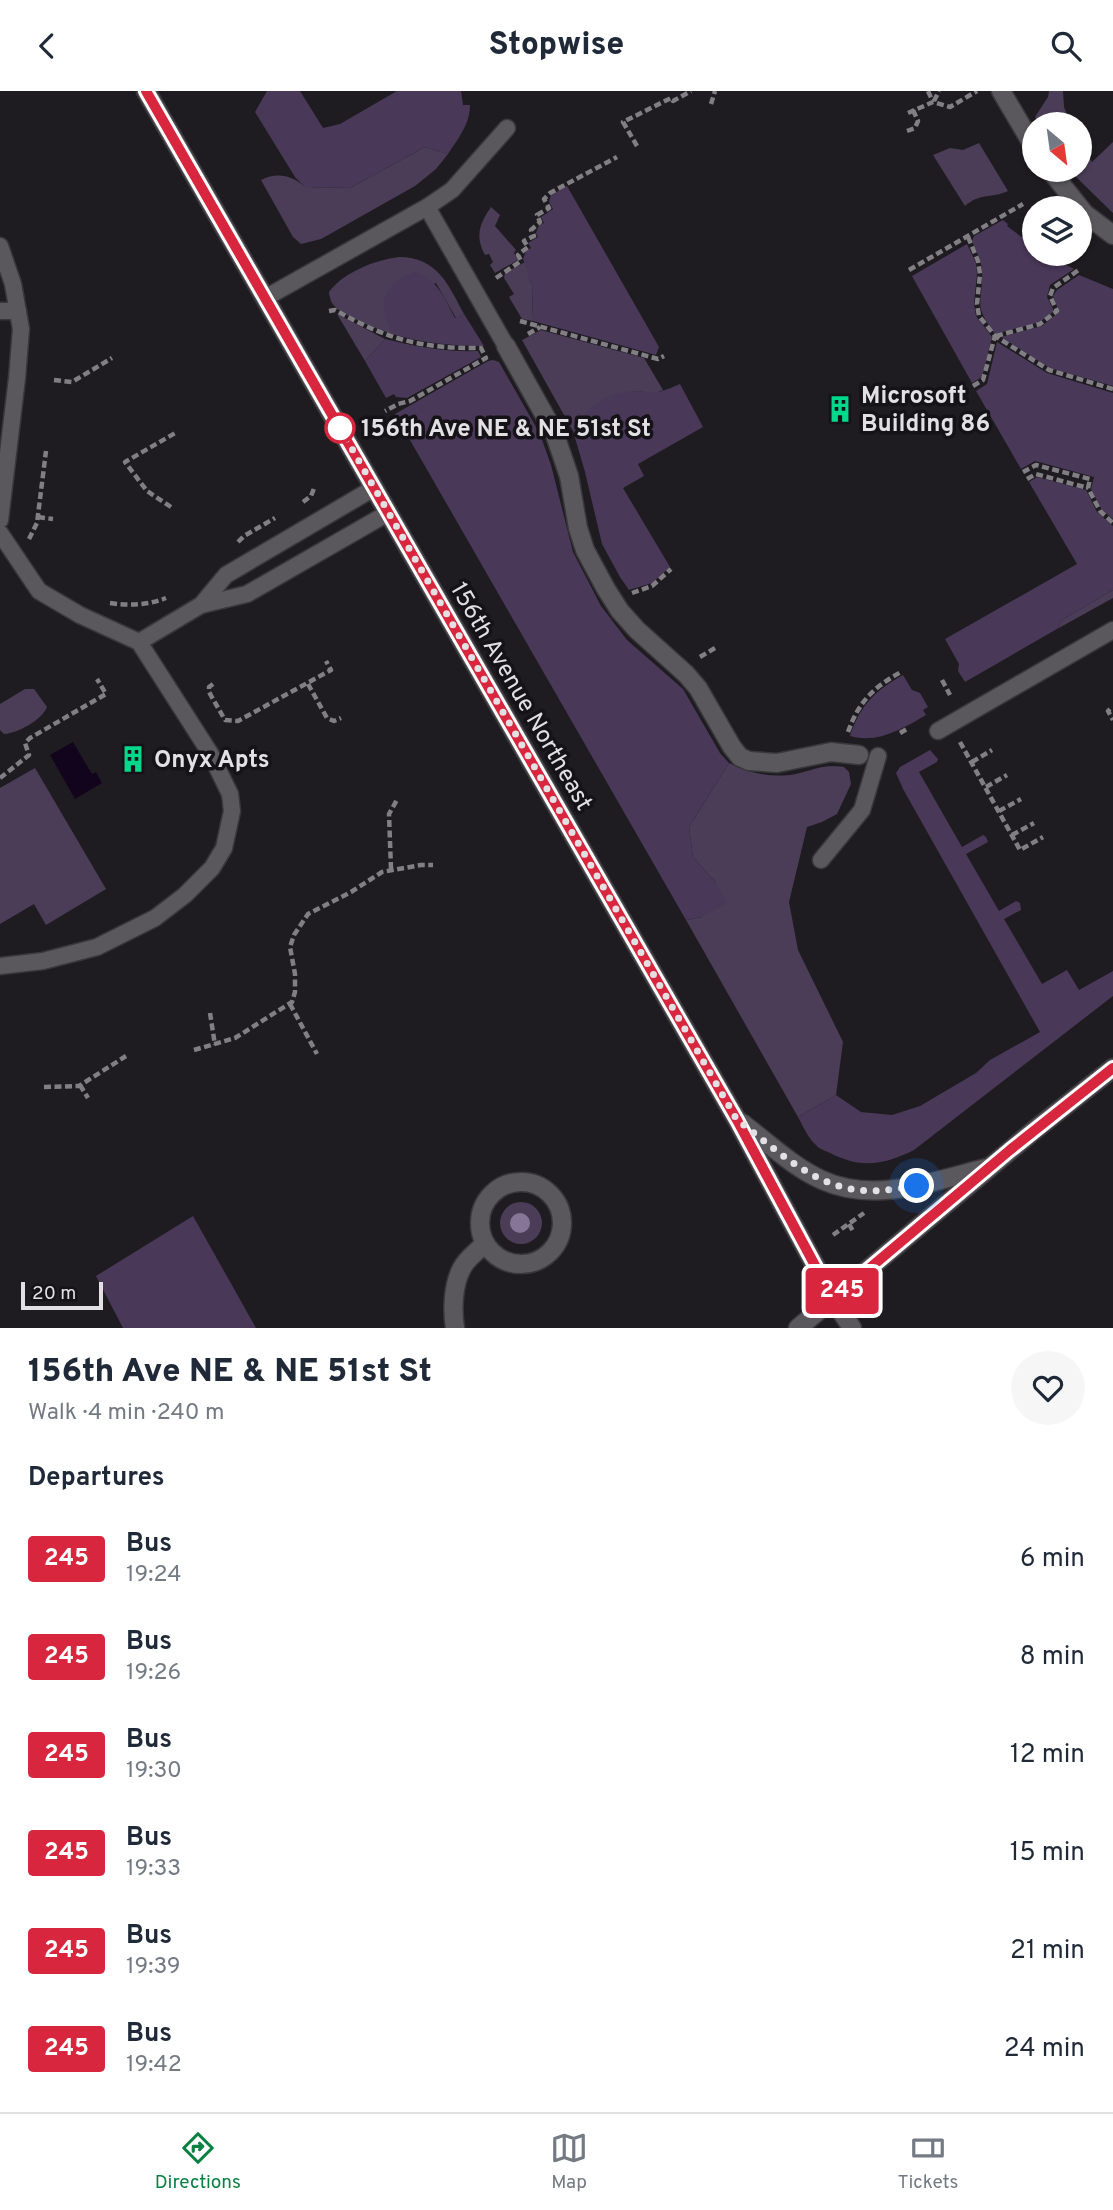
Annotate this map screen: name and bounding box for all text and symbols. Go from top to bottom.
text: Stopwise [489,26,624,66]
icon: back [28,27,66,65]
icon: search [1047,27,1085,65]
north arrow [1022,112,1092,182]
map controls [1022,112,1092,266]
button: layers [1022,196,1092,266]
place label: Microsoft Building 86 [861,382,990,440]
building icon: Microsoft Building 86 [825,394,855,424]
marker: 156th Ave NE & NE 51st St [325,413,355,443]
place label: 156th Ave NE & NE 51st St [361,415,651,445]
street label: 156th Avenue Northeast [443,577,598,817]
building icon: Onyx Apts [118,744,148,774]
place label: Onyx Apts [154,746,270,776]
your location [899,1168,934,1203]
line badge: 245 [802,1268,882,1314]
text: 245 [820,1276,864,1306]
scale bar [21,1279,103,1311]
text: 20 m [32,1282,76,1306]
button: heart [1011,1351,1085,1425]
text: 156th Ave NE & NE 51st St [28,1352,432,1394]
text: Walk · 4 min · 240 m [28,1399,224,1428]
text: Departures [28,1462,165,1495]
text: Bus [126,1528,172,1561]
text: 6 min [1020,1543,1085,1576]
text: 245 [44,1544,89,1574]
text: 19:24 [126,1561,182,1590]
text: Bus [126,1626,172,1659]
text: 8 min [1020,1641,1085,1674]
text: 245 [44,1642,89,1672]
text: 19:26 [126,1659,181,1688]
text: Bus [126,1724,172,1757]
text: 12 min [1010,1739,1085,1772]
text: 245 [44,1740,89,1770]
text: 19:30 [126,1757,182,1786]
text: Bus [126,1822,172,1855]
text: 15 min [1010,1837,1085,1870]
text: 245 [44,1838,89,1868]
text: 19:33 [126,1855,181,1884]
text: Bus [126,1920,172,1953]
text: 21 min [1010,1935,1085,1968]
text: 245 [44,1936,89,1966]
text: 19:39 [126,1953,181,1982]
text: Bus [126,2018,172,2051]
text: 24 min [1004,2033,1085,2066]
text: 245 [44,2034,89,2064]
text: 19:42 [126,2051,182,2080]
tab: Directions [155,2129,241,2195]
tab: Map [550,2129,588,2195]
tab: Tickets [897,2129,958,2195]

